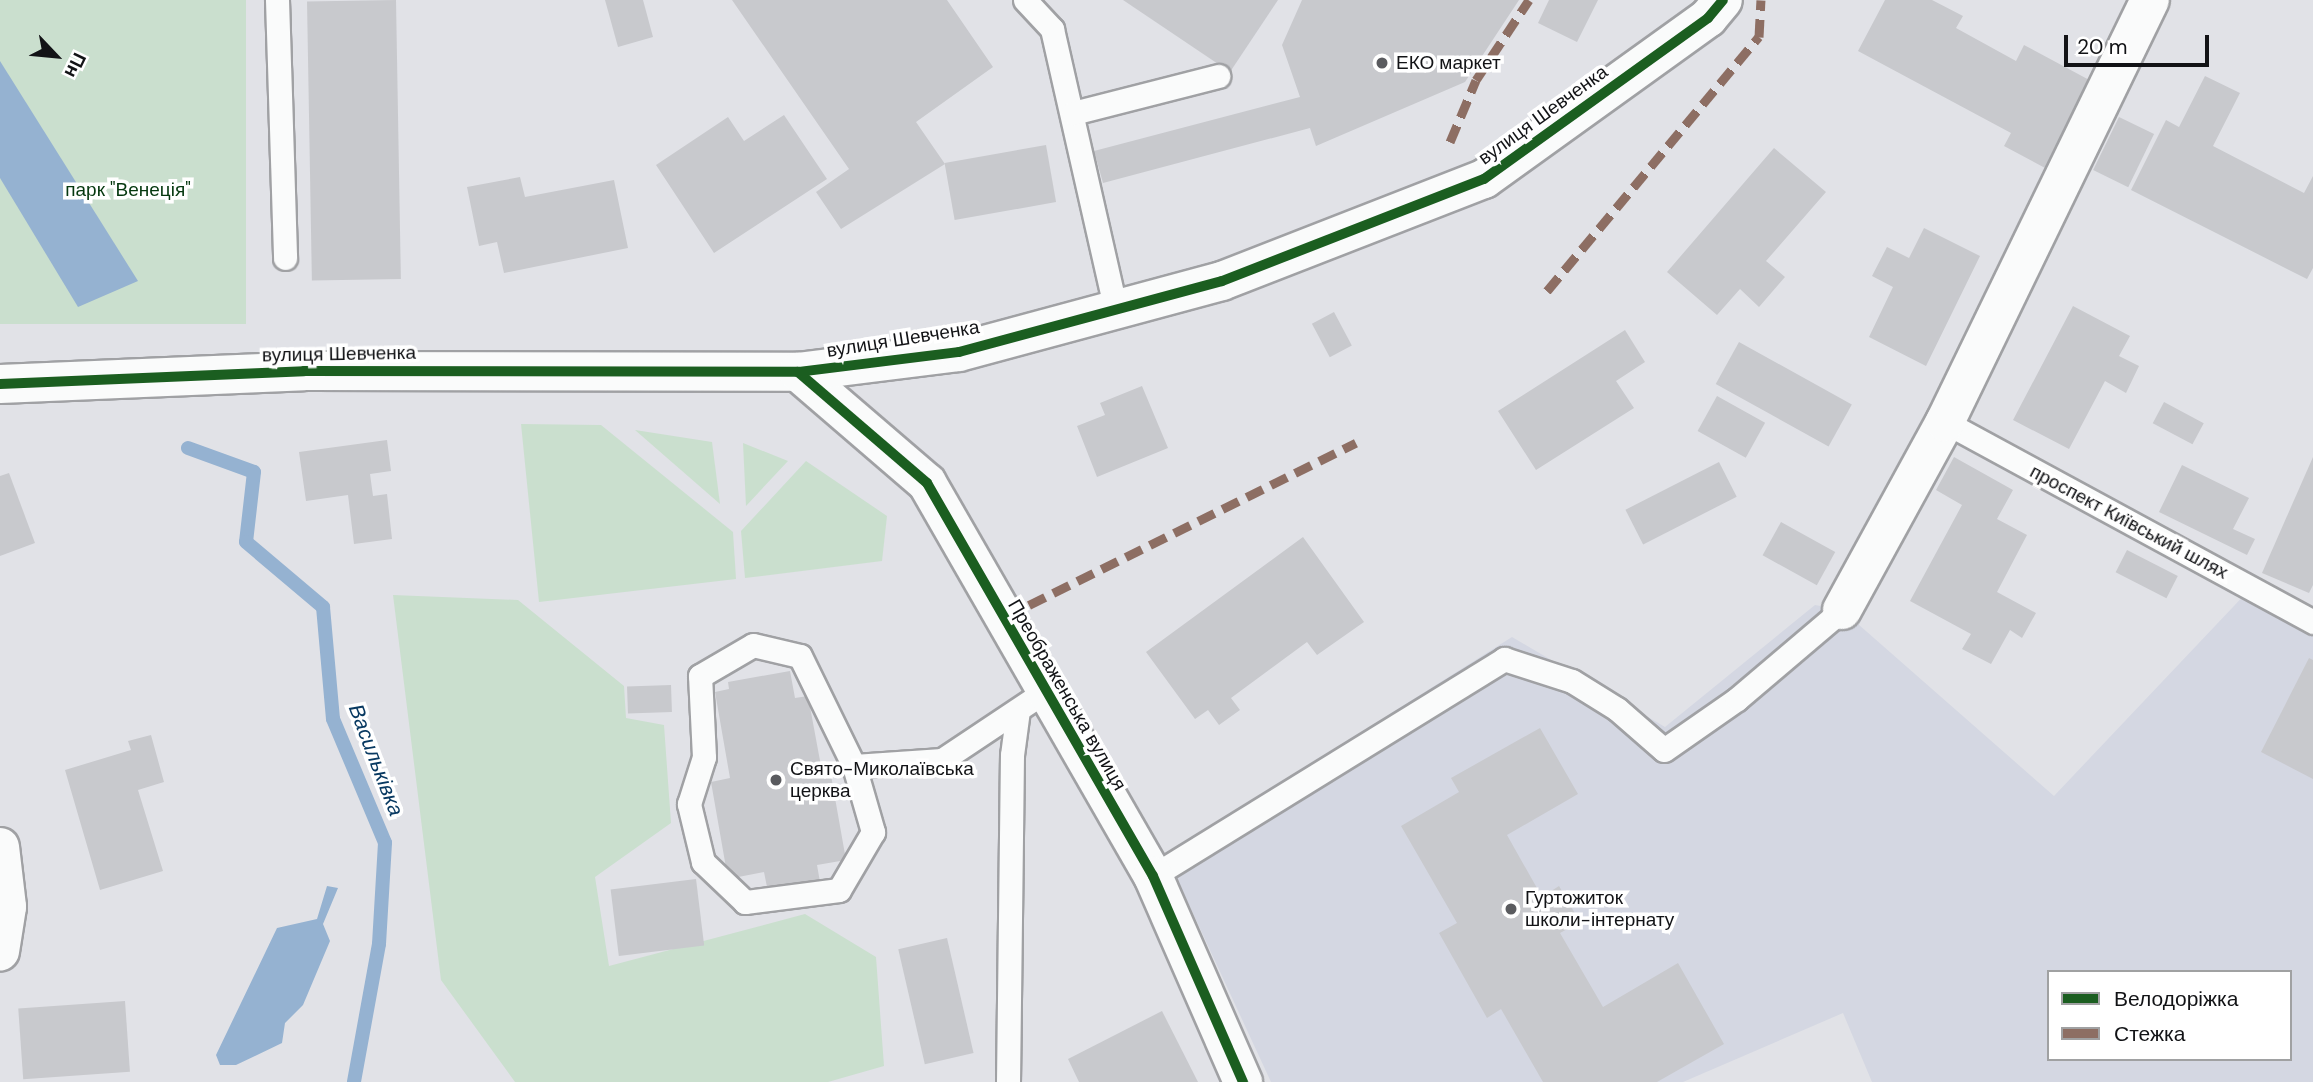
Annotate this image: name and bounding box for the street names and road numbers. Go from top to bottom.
street label: вулиця Шевченка [1474,60,1612,170]
street label: вулиця Шевченка [825,316,981,362]
street label: вулиця Шевченка [262,341,416,367]
street label: проспект Київський шлях [2026,460,2232,584]
street label: Преображенська вулиця [1003,596,1131,794]

